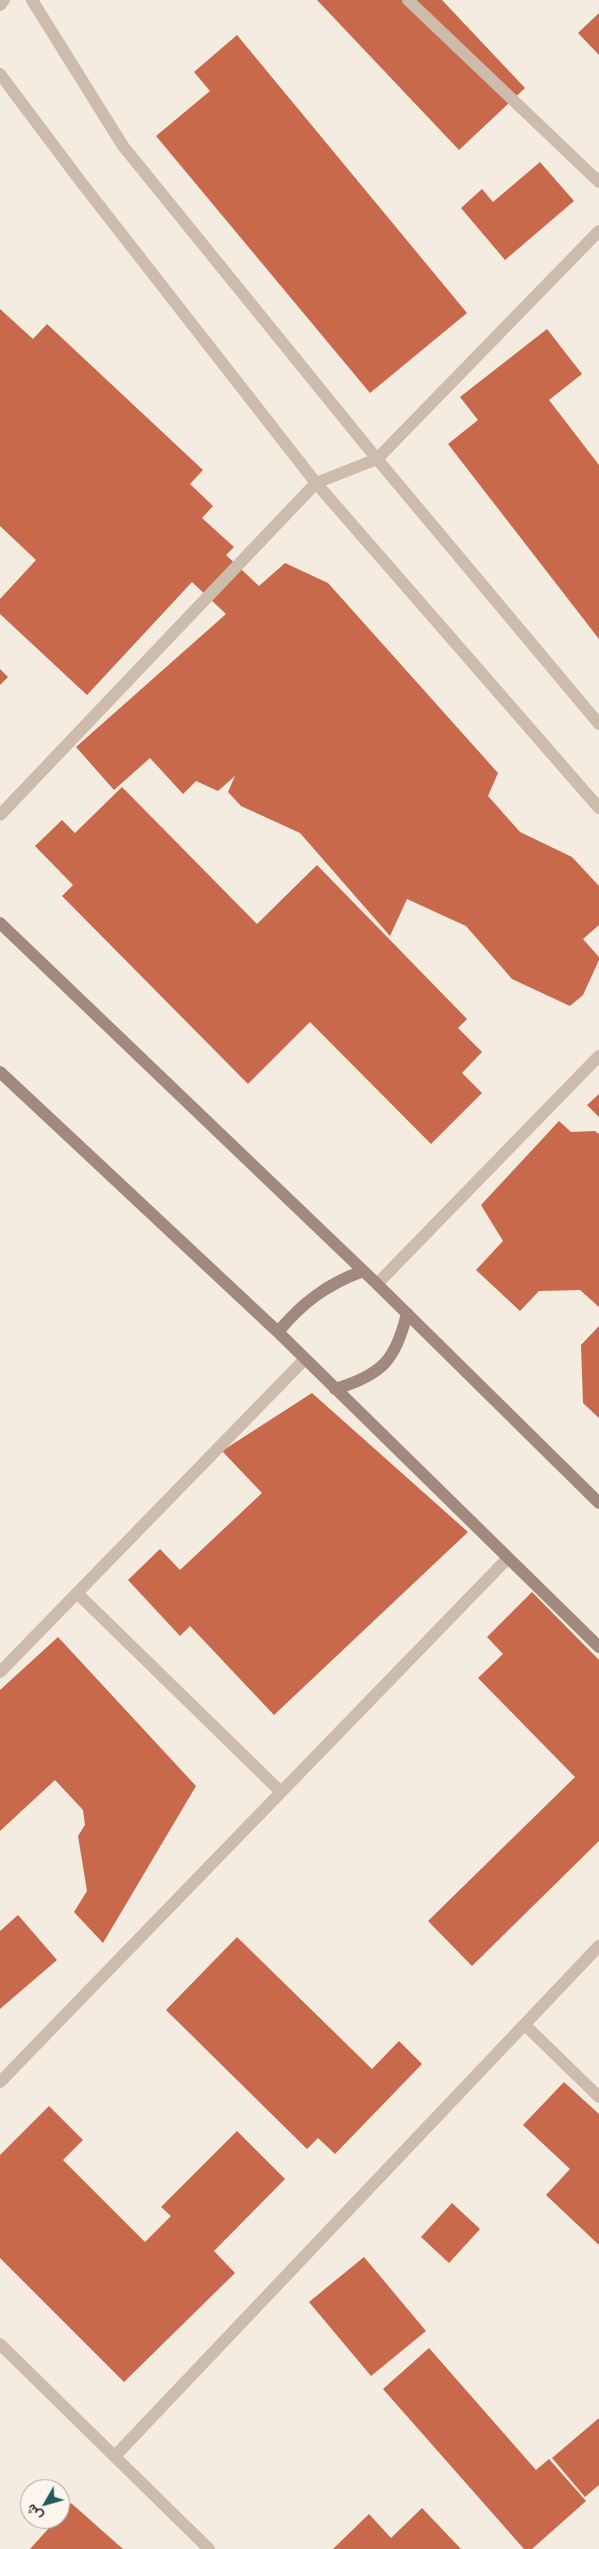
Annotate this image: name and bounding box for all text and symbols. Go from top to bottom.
north arrow [20,2479,70,2529]
text: ش [22,2500,46,2525]

